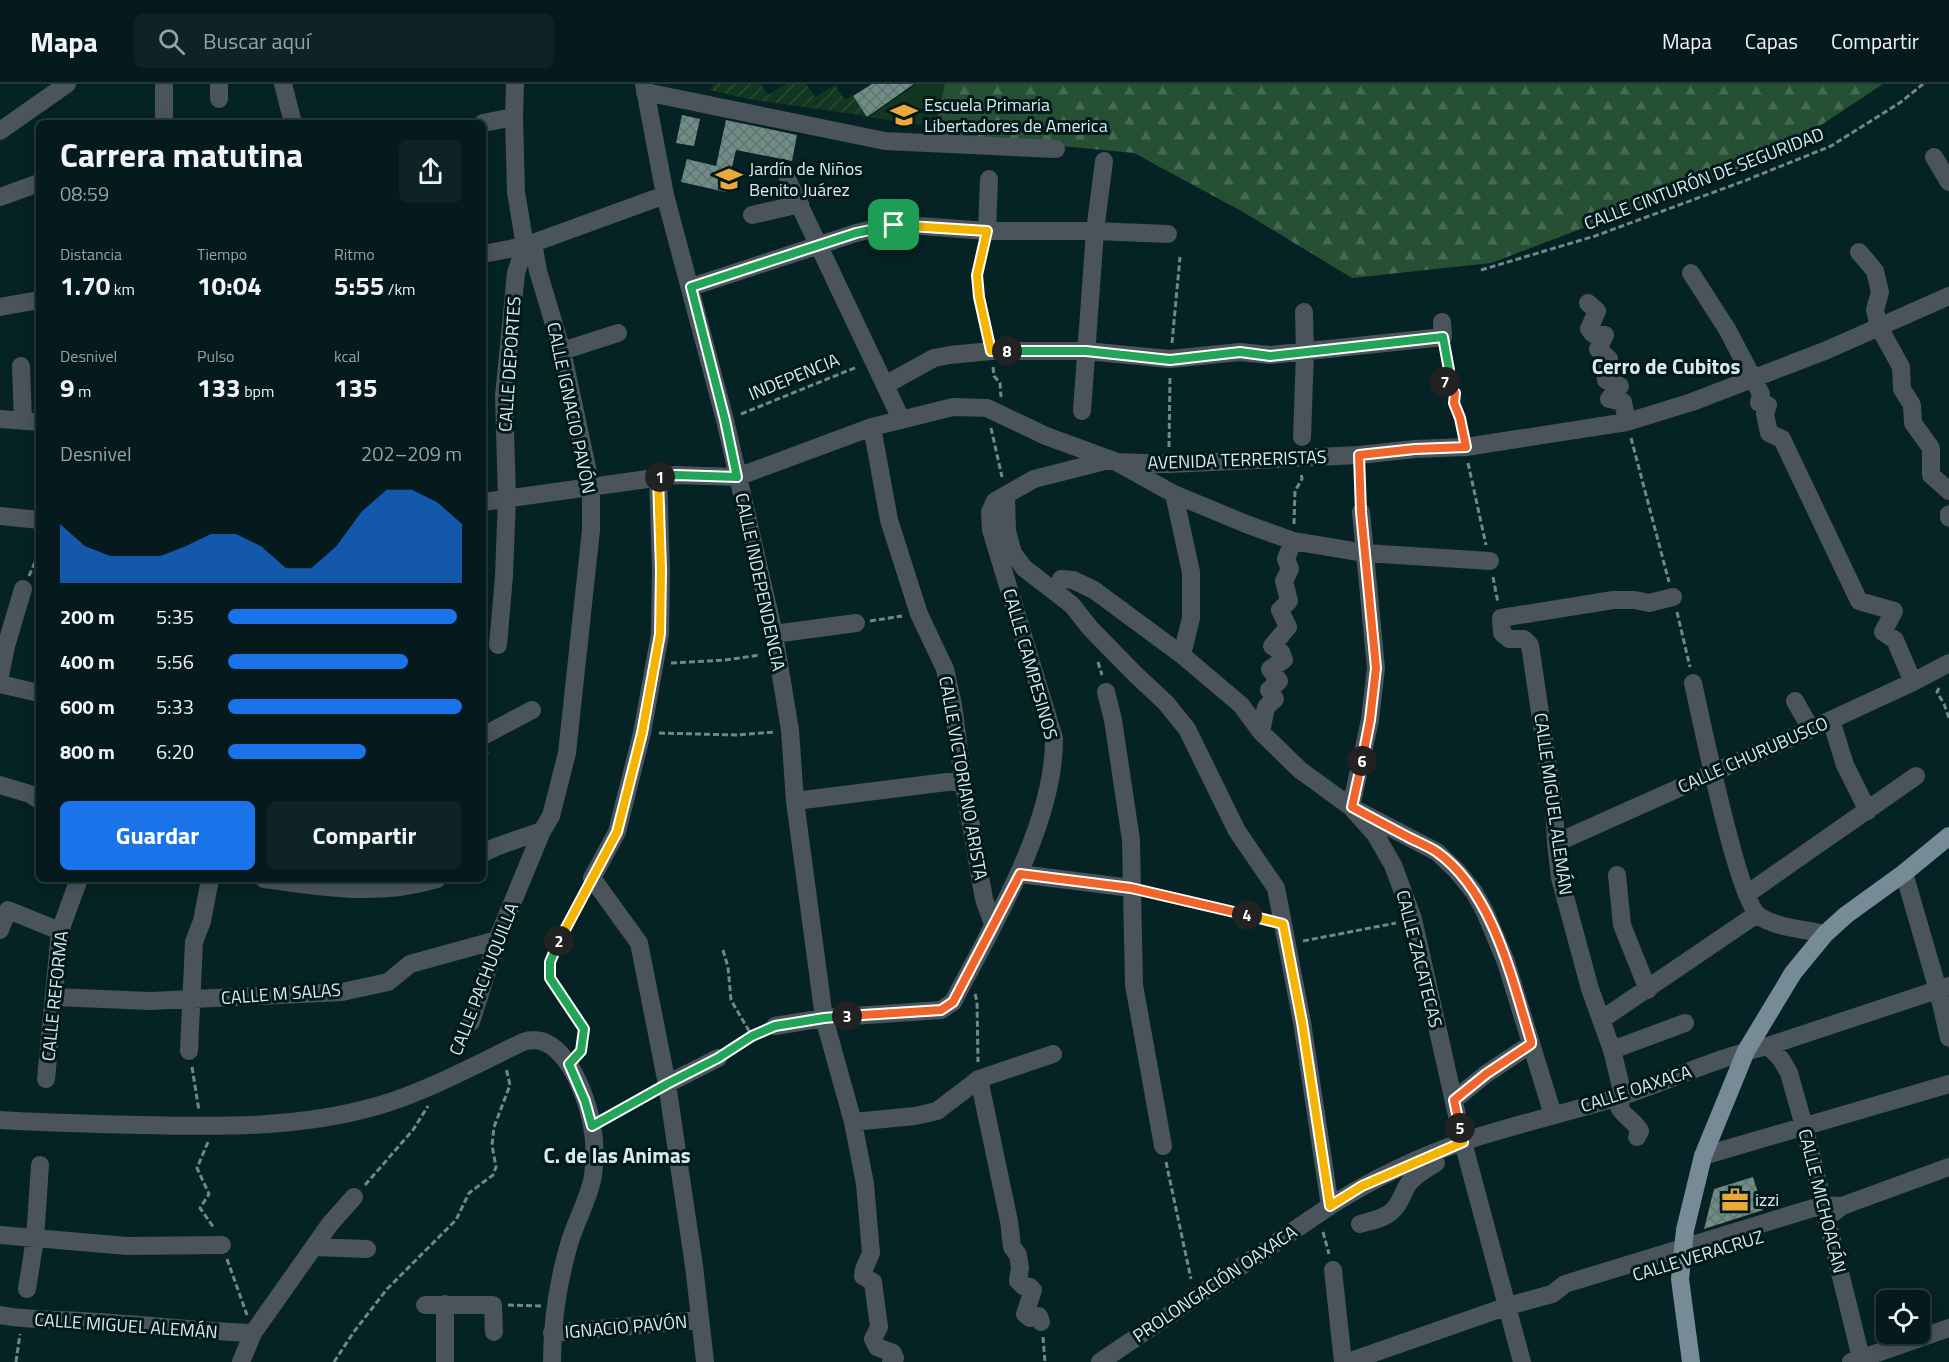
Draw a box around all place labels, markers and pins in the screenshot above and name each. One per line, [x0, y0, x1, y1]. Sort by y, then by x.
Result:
place label: Escuela Primaria Libertadores de America [924, 91, 1108, 139]
school or university icon: Escuela Primaria Libertadores de America [889, 100, 919, 130]
place label: Jardín de Niños Benito Juárez [749, 155, 863, 203]
school or university icon: Jardín de Niños Benito Juárez [714, 164, 744, 194]
pin [868, 199, 919, 250]
pin: 8 [992, 336, 1022, 366]
pin: 7 [1430, 367, 1460, 397]
pin: 1 [645, 462, 675, 492]
pin: 6 [1347, 746, 1377, 776]
pin: 4 [1232, 900, 1262, 930]
pin: 2 [544, 926, 574, 956]
pin: 3 [832, 1001, 862, 1031]
pin: 5 [1445, 1113, 1475, 1143]
office icon: izzi [1720, 1185, 1750, 1215]
place label: izzi [1755, 1186, 1779, 1213]

